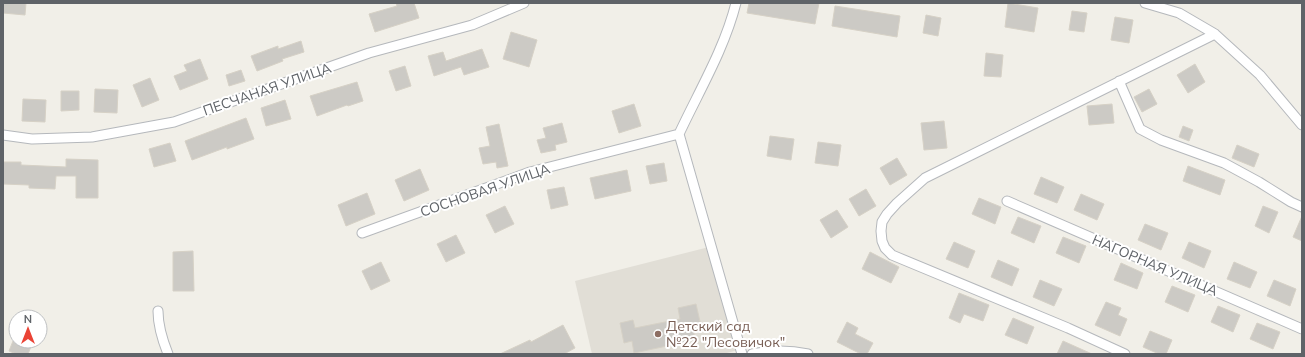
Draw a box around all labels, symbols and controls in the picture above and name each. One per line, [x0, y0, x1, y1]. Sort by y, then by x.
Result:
street label: ПЕСЧАНАЯ УЛИЦА [200, 58, 334, 119]
street label: СОСНОВАЯ УЛИЦА [418, 159, 553, 221]
street label: НАГОРНАЯ УЛИЦА [1089, 230, 1221, 300]
north arrow [8, 309, 48, 349]
text: N [24, 312, 32, 326]
place label: Детский сад №22 "Лесовичок" [666, 317, 785, 351]
marker: Детский сад №22 "Лесовичок" [653, 329, 663, 339]

